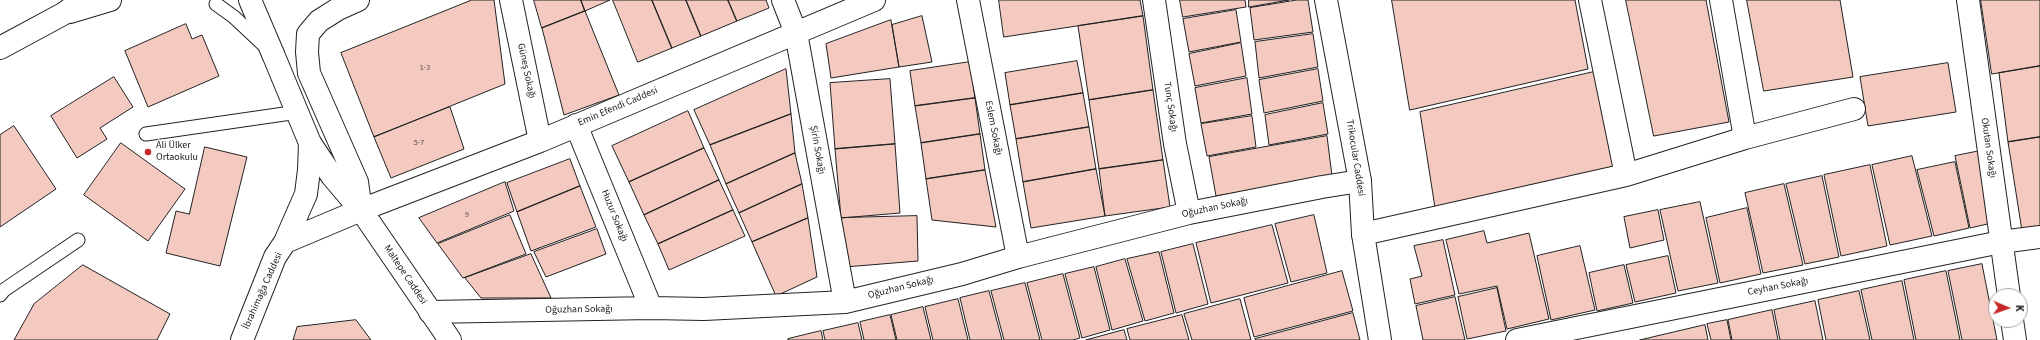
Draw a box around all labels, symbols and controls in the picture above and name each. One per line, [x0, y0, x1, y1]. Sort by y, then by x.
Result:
street label: Güneş Sokağı [514, 42, 538, 100]
house number: 1-3 [420, 63, 430, 73]
street label: Tunç Sokağı [1161, 81, 1179, 133]
street label: Emin Efendi Caddesi [576, 85, 660, 129]
street label: Eslem Sokağı [982, 100, 1004, 156]
street label: Okutan Sokağı [1978, 117, 1998, 179]
street label: Trikocular Caddesi [1343, 119, 1367, 197]
street label: Şirin Sokağı [807, 125, 827, 175]
house number: 5-7 [414, 138, 424, 148]
place label: Ali Ülker Ortaokulu [156, 140, 198, 164]
marker: Ali Ülker Ortaokulu [143, 147, 153, 157]
street label: Huzur Sokağı [598, 188, 630, 244]
street label: Oğuzhan Sokağı [1181, 195, 1249, 221]
house number: 9 [465, 210, 469, 220]
street label: Maltepe Caddesi [381, 243, 429, 307]
street label: İbrahimağa Caddesi [241, 251, 285, 331]
street label: Oğuzhan Sokağı [867, 274, 935, 302]
street label: Ceyhan Sokağı [1747, 275, 1809, 299]
north arrow [1988, 288, 2028, 328]
street label: Oğuzhan Sokağı [545, 303, 613, 317]
text: K [2012, 305, 2027, 312]

